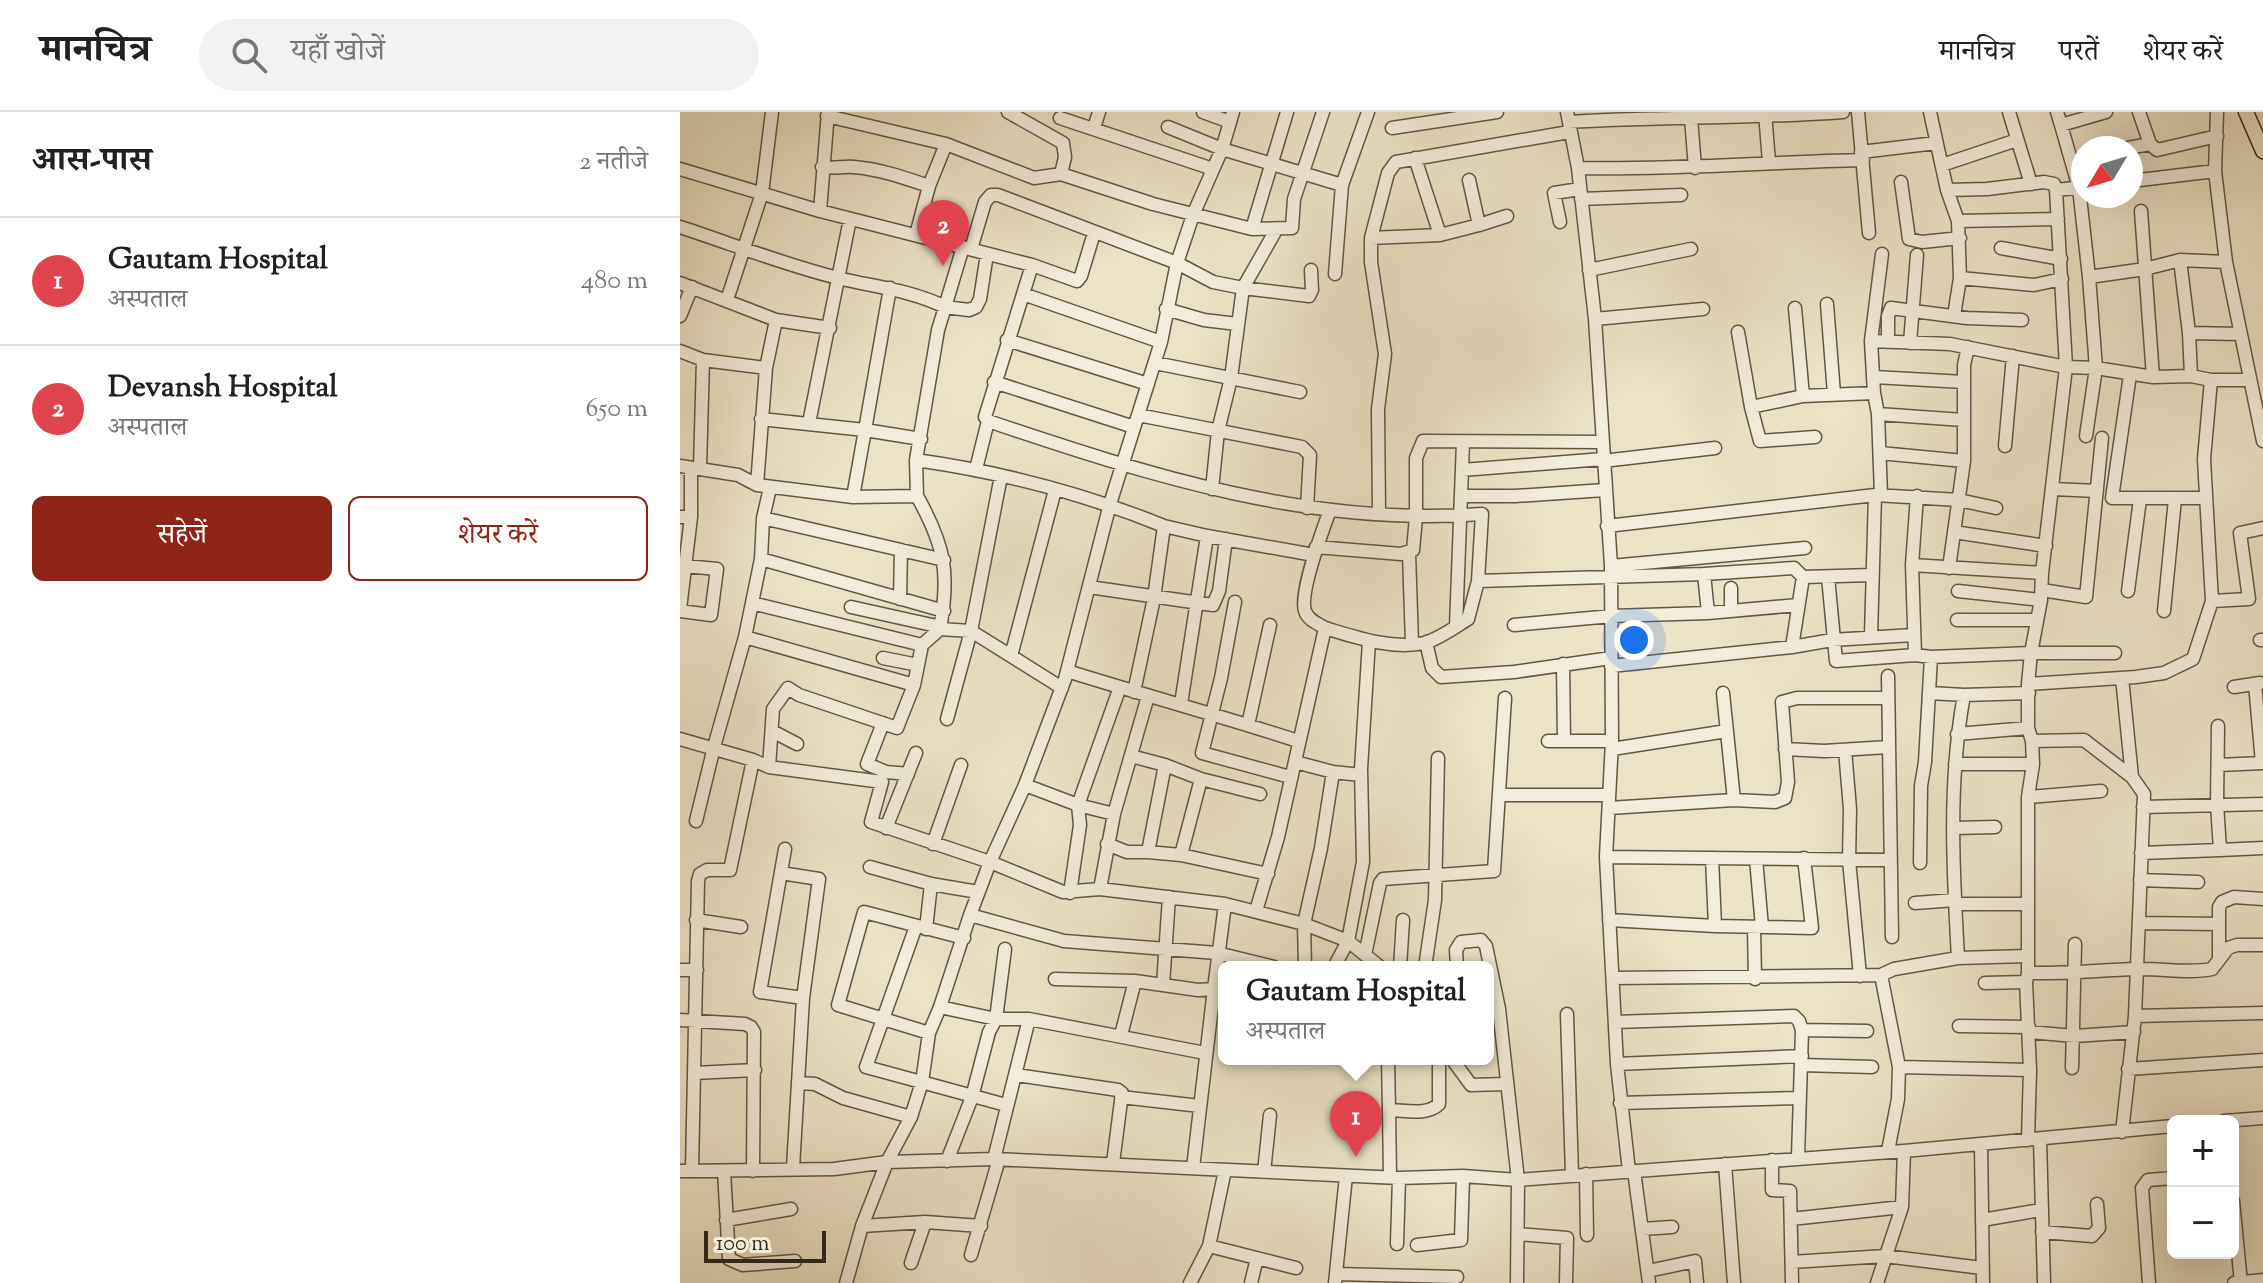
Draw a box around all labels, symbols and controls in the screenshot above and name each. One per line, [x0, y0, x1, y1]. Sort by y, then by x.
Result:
search box [199, 19, 759, 91]
text: मानचित्र [40, 25, 151, 79]
text: यहाँ खोजें [291, 31, 385, 74]
icon: search [227, 33, 271, 77]
text: मानचित्र [1939, 33, 2015, 73]
text: परतें [2059, 33, 2099, 73]
text: शेयर करें [2143, 33, 2223, 73]
north arrow [2071, 136, 2143, 208]
text: आस-पास [32, 137, 152, 186]
text: 2 नतीजे [579, 144, 648, 181]
pin: 2 [917, 200, 969, 266]
text: Gautam Hospital [108, 239, 328, 282]
text: 1 [54, 263, 62, 300]
text: 480 m [581, 263, 648, 300]
text: अस्पताल [108, 282, 187, 319]
text: Devansh Hospital [108, 367, 338, 410]
text: 2 [52, 391, 64, 428]
text: 650 m [585, 391, 648, 428]
text: अस्पताल [108, 410, 187, 447]
button: सहेजें [32, 496, 332, 581]
button: शेयर करें [348, 496, 648, 581]
your location [1614, 620, 1654, 660]
popup [1218, 961, 1494, 1065]
text: Gautam Hospital [1246, 971, 1466, 1014]
text: अस्पताल [1246, 1014, 1325, 1051]
pin: 1 [1330, 1091, 1382, 1157]
map controls [2167, 1115, 2239, 1259]
button: + [2167, 1115, 2239, 1187]
button: − [2167, 1187, 2239, 1259]
scale bar [704, 1227, 826, 1263]
text: 100 m [716, 1229, 769, 1261]

